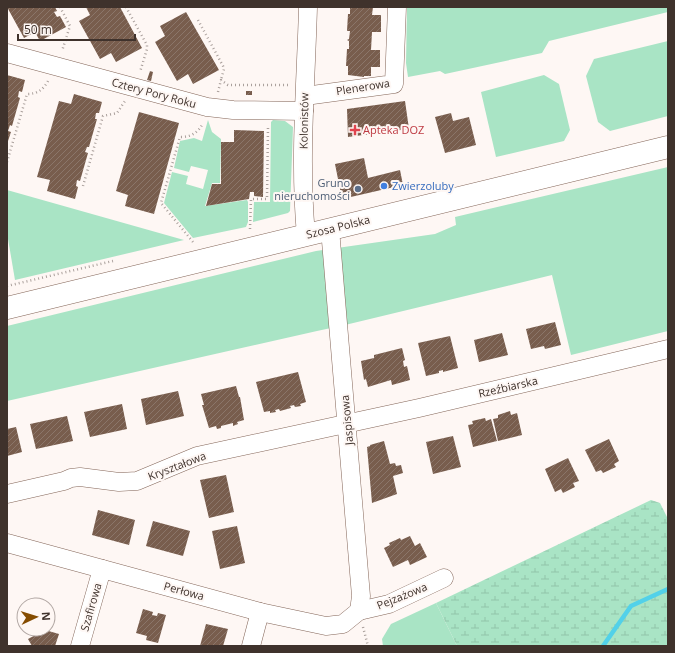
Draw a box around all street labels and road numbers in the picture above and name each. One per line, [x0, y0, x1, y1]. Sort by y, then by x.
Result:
street label: Cztery Pory Roku [110, 74, 198, 111]
street label: Plenerowa [335, 75, 391, 98]
street label: Kolonistów [296, 92, 312, 149]
street label: Szosa Polska [304, 211, 371, 242]
street label: Rzeźbiarska [477, 372, 539, 401]
street label: Jaspisowa [337, 394, 356, 447]
street label: Kryształowa [146, 448, 208, 484]
street label: Perłowa [162, 578, 206, 603]
street label: Pejzażowa [374, 579, 429, 612]
street label: Szafirowa [76, 581, 105, 633]

